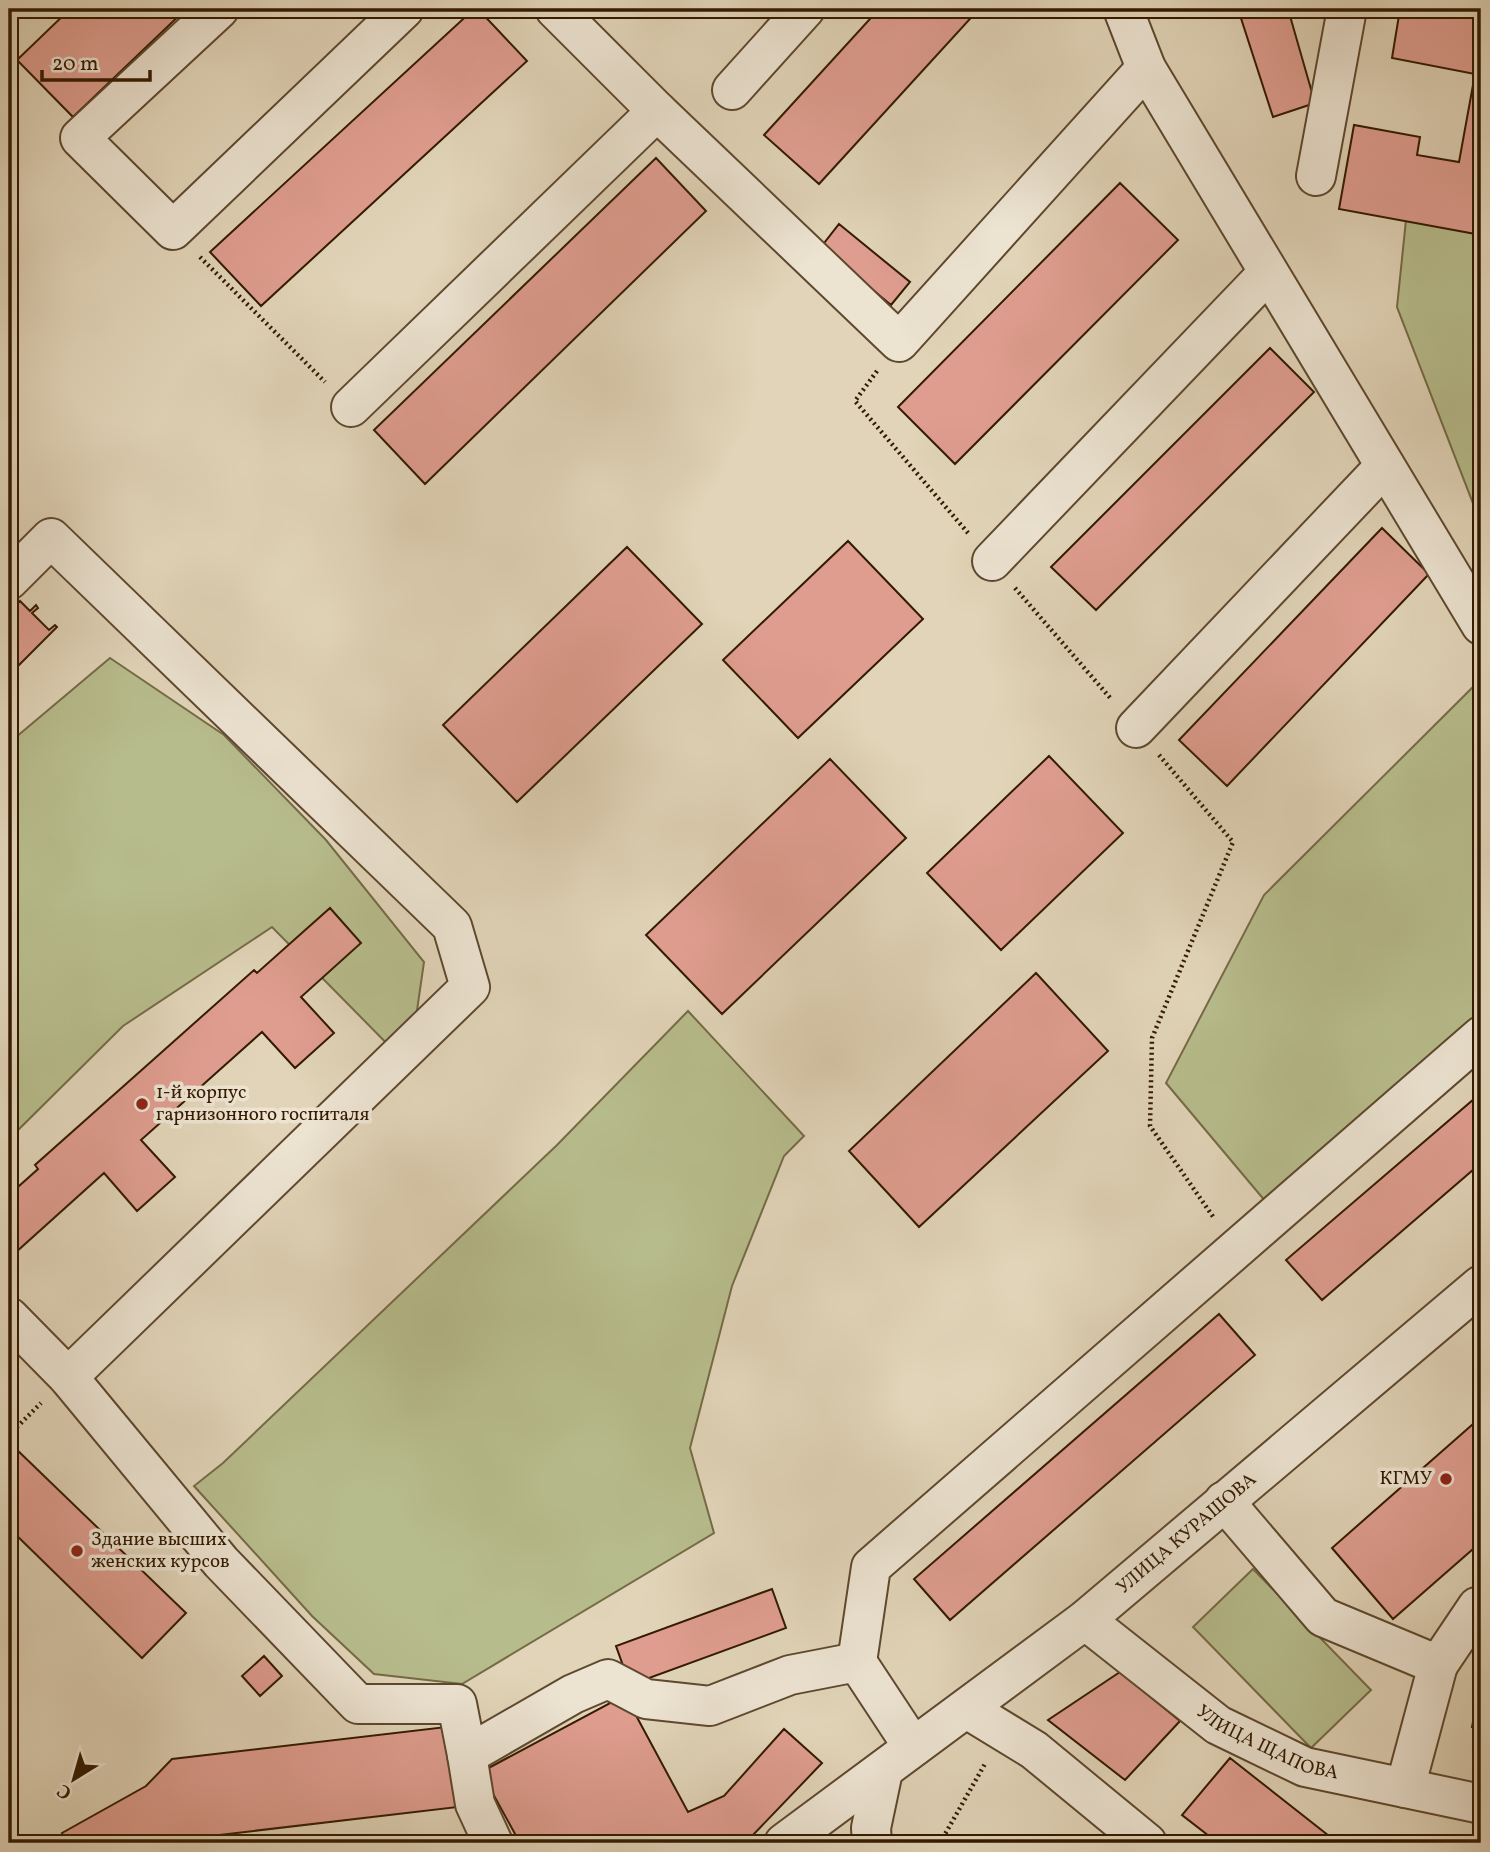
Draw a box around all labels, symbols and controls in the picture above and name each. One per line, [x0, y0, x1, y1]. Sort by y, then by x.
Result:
scale bar [42, 38, 150, 82]
text: 20 m [52, 50, 98, 79]
place label: 1-й корпус гарнизонного госпиталя [156, 1080, 369, 1128]
marker: 1-й корпус гарнизонного госпиталя [134, 1096, 150, 1112]
place label: КГМУ [1380, 1466, 1432, 1492]
street label: УЛИЦА КУРАШОВА [1111, 1467, 1262, 1601]
marker: КГМУ [1438, 1471, 1454, 1487]
place label: Здание высших женских курсов [91, 1527, 230, 1575]
marker: Здание высших женских курсов [69, 1543, 85, 1559]
street label: УЛИЦА ЩАПОВА [1190, 1699, 1341, 1787]
north arrow [38, 1744, 108, 1814]
text: С [52, 1777, 78, 1805]

